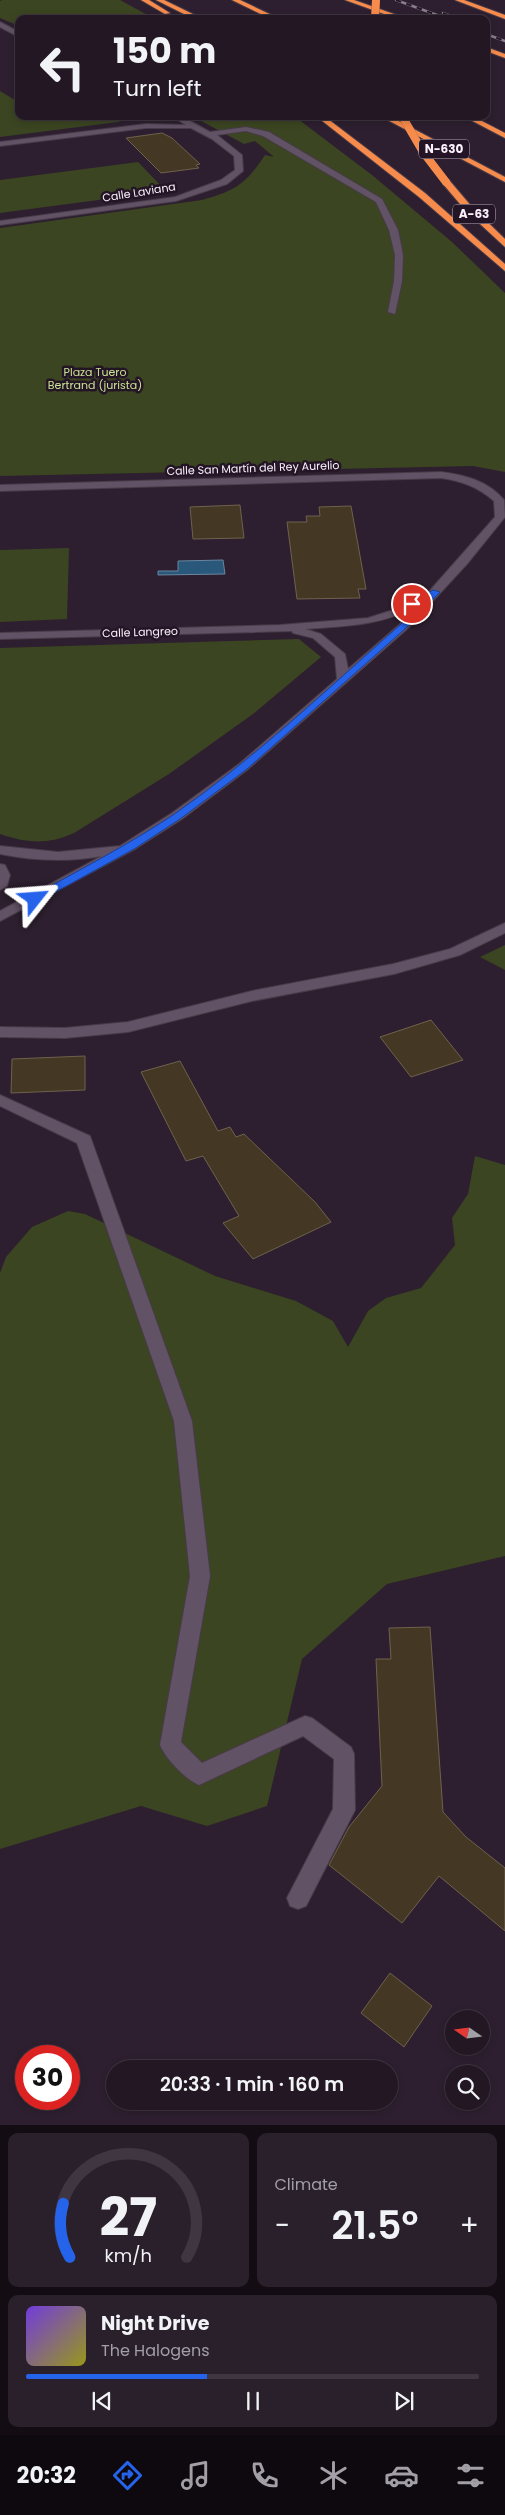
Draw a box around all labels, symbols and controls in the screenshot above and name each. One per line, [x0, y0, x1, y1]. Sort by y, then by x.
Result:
text: 150 m [113, 26, 216, 75]
icon: left [30, 35, 95, 100]
text: Turn left [113, 73, 201, 104]
road number: N-630 [419, 140, 469, 158]
street label: Calle Laviana [101, 178, 177, 206]
road number: A-63 [453, 204, 495, 223]
park label: Plaza Tuero Bertrand (jurista) [48, 364, 142, 393]
street label: Calle San Martín del Rey Aurelio [166, 457, 340, 479]
pin [391, 583, 433, 625]
icon: arrive [398, 590, 426, 618]
street label: Calle Langreo [102, 623, 178, 641]
position arrow [8, 872, 60, 924]
north arrow [445, 2010, 490, 2055]
map controls [445, 2010, 490, 2110]
speed limit sign: 30 [15, 2045, 80, 2110]
button: search [445, 2065, 490, 2110]
text: 20:33 · 1 min · 160 m [160, 2071, 344, 2098]
text: Climate [275, 2173, 338, 2196]
text: 27 [99, 2181, 157, 2254]
text: 21.5° [332, 2199, 418, 2252]
text: − [275, 2206, 290, 2245]
text: + [460, 2206, 479, 2245]
text: km/h [104, 2243, 152, 2268]
text: Night Drive [101, 2310, 210, 2337]
text: The Halogens [101, 2339, 209, 2362]
icon: previous [88, 2387, 116, 2415]
icon: pause [239, 2387, 267, 2415]
icon: next [390, 2387, 418, 2415]
icon: directions [110, 2458, 145, 2493]
icon: music [178, 2458, 213, 2493]
icon: phone [247, 2458, 282, 2493]
icon: climate [316, 2458, 351, 2493]
icon: car [384, 2458, 419, 2493]
icon: filters [453, 2458, 488, 2493]
text: 20:32 [17, 2460, 76, 2491]

